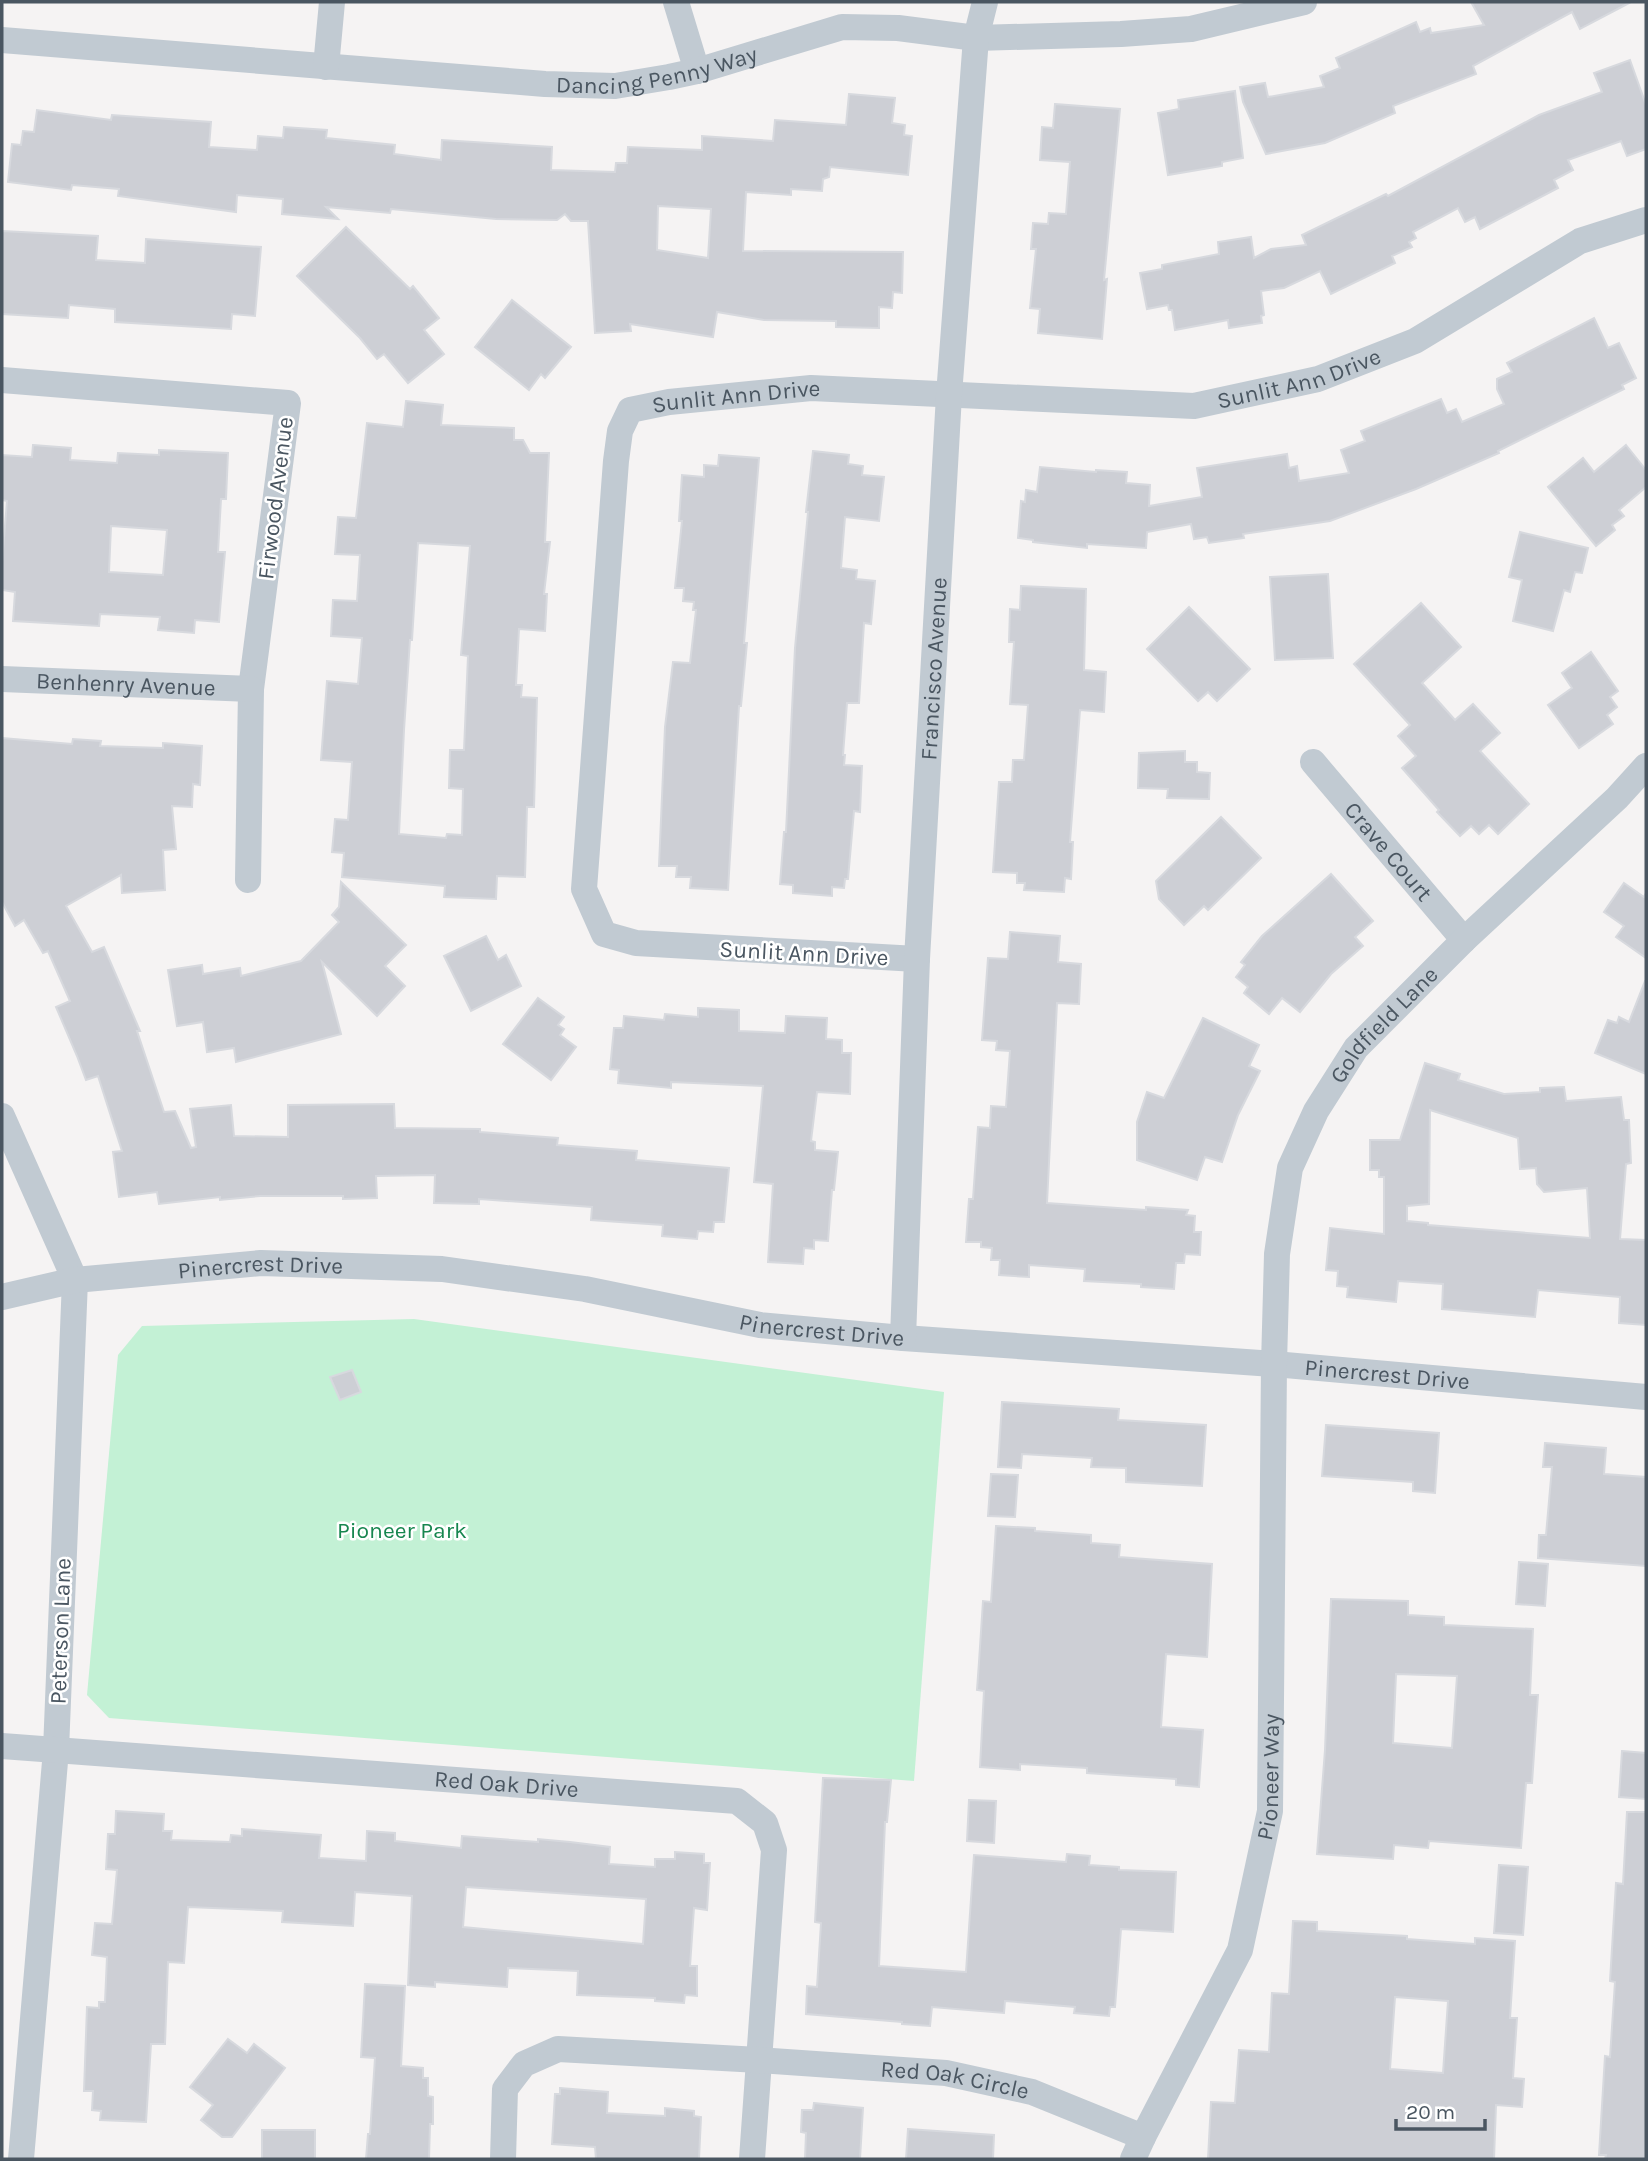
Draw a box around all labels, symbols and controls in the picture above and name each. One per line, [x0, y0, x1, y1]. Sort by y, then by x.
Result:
street label: Dancing Penny Way [556, 40, 761, 100]
street label: Sunlit Ann Drive [1214, 343, 1385, 415]
street label: Sunlit Ann Drive [650, 375, 821, 419]
street label: Firwood Avenue [252, 415, 299, 581]
street label: Francisco Avenue [915, 576, 953, 761]
street label: Benhenry Avenue [35, 667, 216, 702]
street label: Crave Court [1339, 796, 1438, 907]
street label: Sunlit Ann Drive [719, 936, 889, 971]
street label: Goldfield Lane [1324, 961, 1444, 1088]
street label: Pinercrest Drive [177, 1250, 343, 1285]
street label: Pinercrest Drive [737, 1308, 906, 1352]
street label: Pinercrest Drive [1303, 1354, 1471, 1395]
park label: Pioneer Park [337, 1517, 467, 1544]
street label: Peterson Lane [44, 1557, 77, 1705]
street label: Pioneer Way [1251, 1713, 1285, 1843]
street label: Red Oak Drive [433, 1765, 580, 1803]
street label: Red Oak Circle [880, 2055, 1032, 2105]
scale bar [1396, 2088, 1485, 2132]
text: 20 m [1406, 2100, 1455, 2124]

